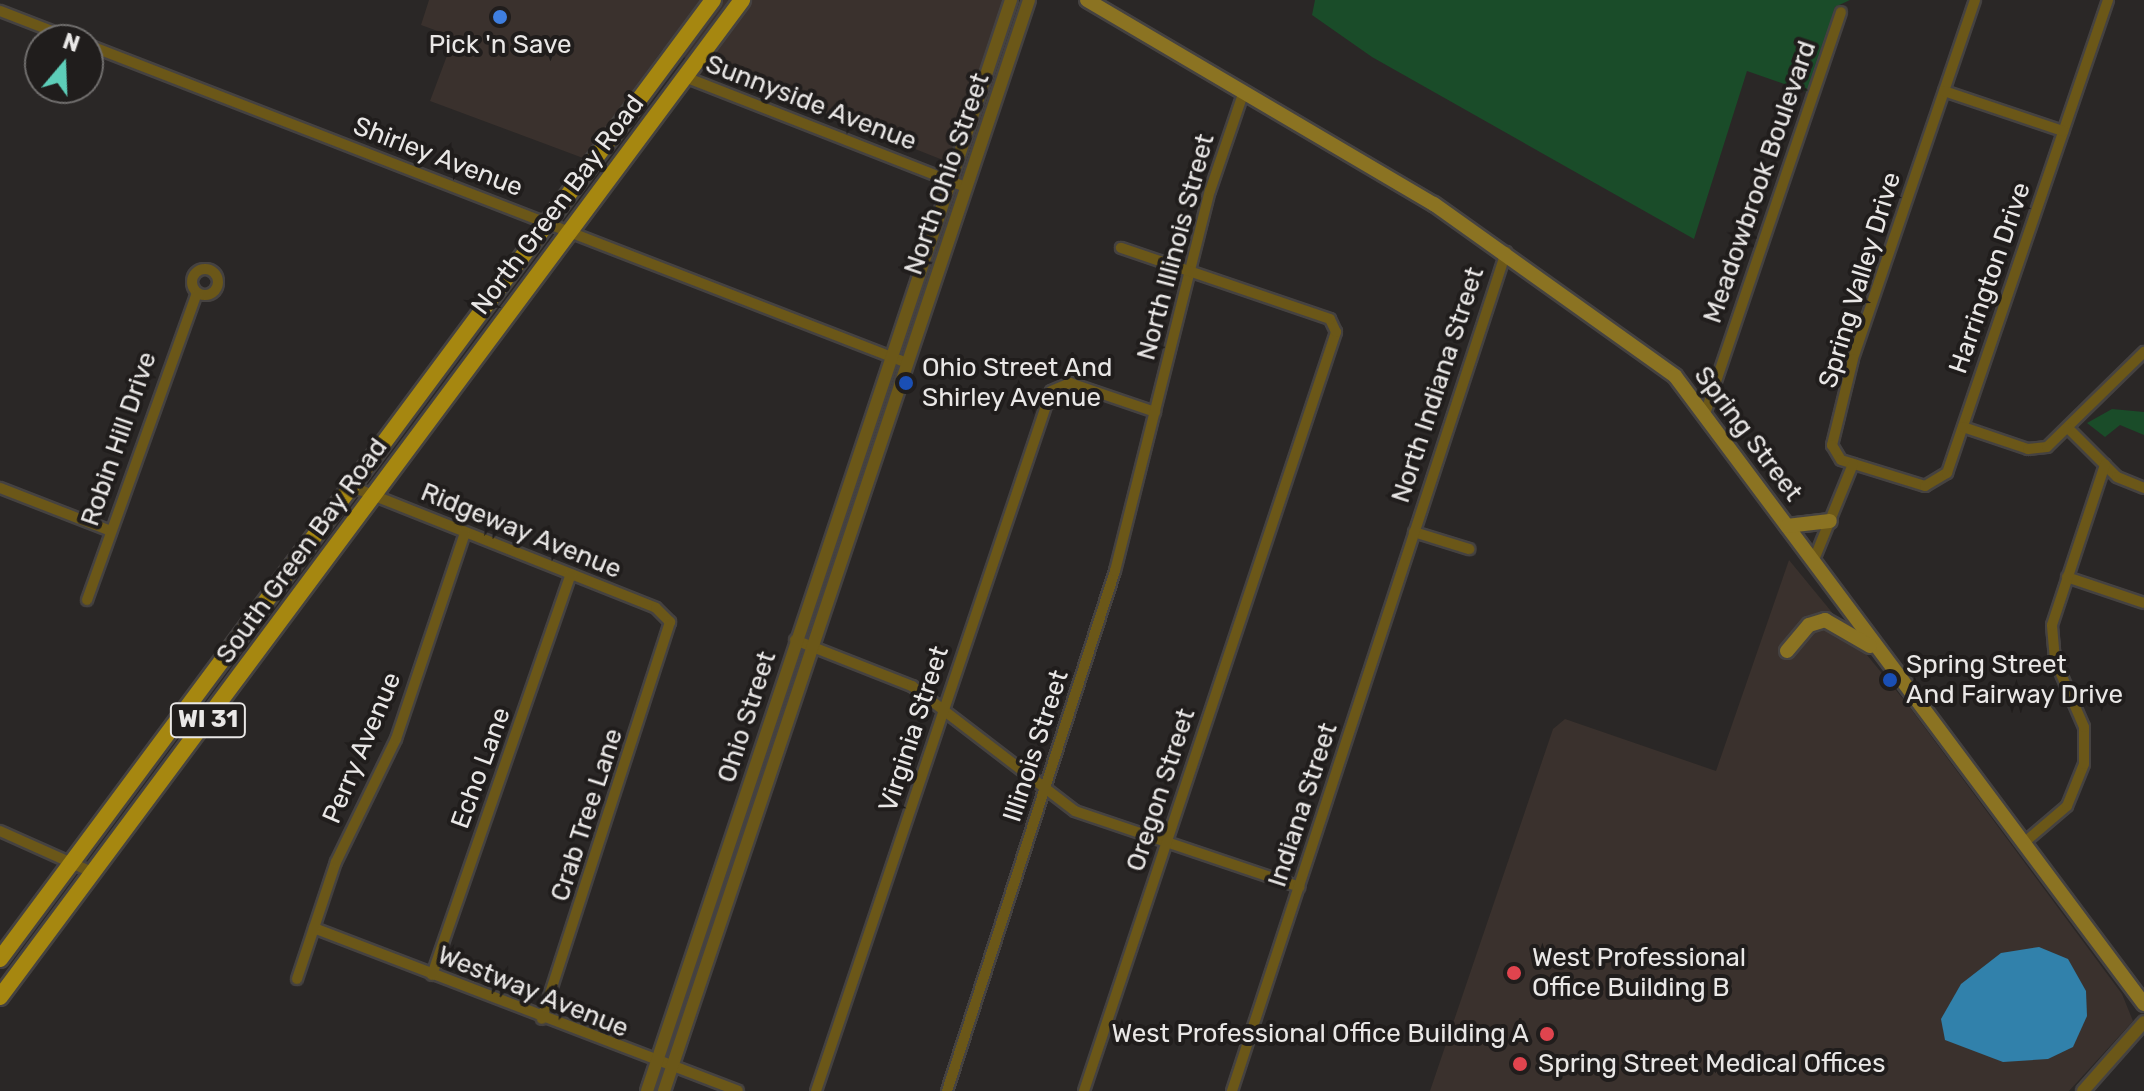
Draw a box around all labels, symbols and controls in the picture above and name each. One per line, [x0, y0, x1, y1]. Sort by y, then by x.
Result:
marker: Pick 'n Save [491, 8, 509, 26]
north arrow [24, 24, 104, 104]
text: N [59, 27, 83, 58]
place label: Pick 'n Save [428, 29, 572, 61]
street label: Meadowbrook Boulevard [1697, 37, 1823, 327]
street label: Sunnyside Avenue [701, 48, 921, 158]
street label: North Ohio Street [898, 69, 996, 279]
street label: North Green Bay Road [465, 89, 651, 321]
street label: Shirley Avenue [348, 110, 528, 204]
street label: North Illinois Street [1131, 130, 1221, 364]
street label: Spring Valley Drive [1812, 168, 1908, 392]
street label: Harrington Drive [1943, 178, 2037, 378]
street label: North Indiana Street [1385, 263, 1491, 507]
street label: Robin Hill Drive [75, 348, 163, 530]
place label: Ohio Street And Shirley Avenue [922, 352, 1113, 414]
street label: Spring Street [1687, 360, 1809, 508]
marker: Ohio Street And Shirley Avenue [897, 374, 915, 392]
street label: South Green Bay Road [210, 432, 394, 670]
street label: Ridgeway Avenue [416, 476, 626, 586]
street label: Virginia Street [872, 642, 956, 816]
street label: Ohio Street [711, 647, 783, 787]
place label: Spring Street And Fairway Drive [1906, 649, 2124, 710]
street label: Illinois Street [997, 666, 1075, 826]
street label: Perry Avenue [316, 667, 408, 829]
marker: Spring Street And Fairway Drive [1881, 671, 1899, 689]
road number: WI 31 [168, 700, 248, 740]
street label: Echo Lane [445, 703, 517, 833]
street label: Oregon Street [1120, 705, 1202, 875]
street label: Indiana Street [1262, 719, 1344, 891]
street label: Crab Tree Lane [544, 724, 630, 906]
street label: Westway Avenue [432, 939, 634, 1045]
place label: West Professional Office Building B [1532, 942, 1746, 1004]
marker: West Professional Office Building B [1503, 962, 1525, 984]
place label: West Professional Office Building A [1111, 1018, 1529, 1050]
marker: West Professional Office Building A [1536, 1023, 1558, 1045]
place label: Spring Street Medical Offices [1538, 1048, 1885, 1080]
marker: Spring Street Medical Offices [1509, 1053, 1531, 1075]

